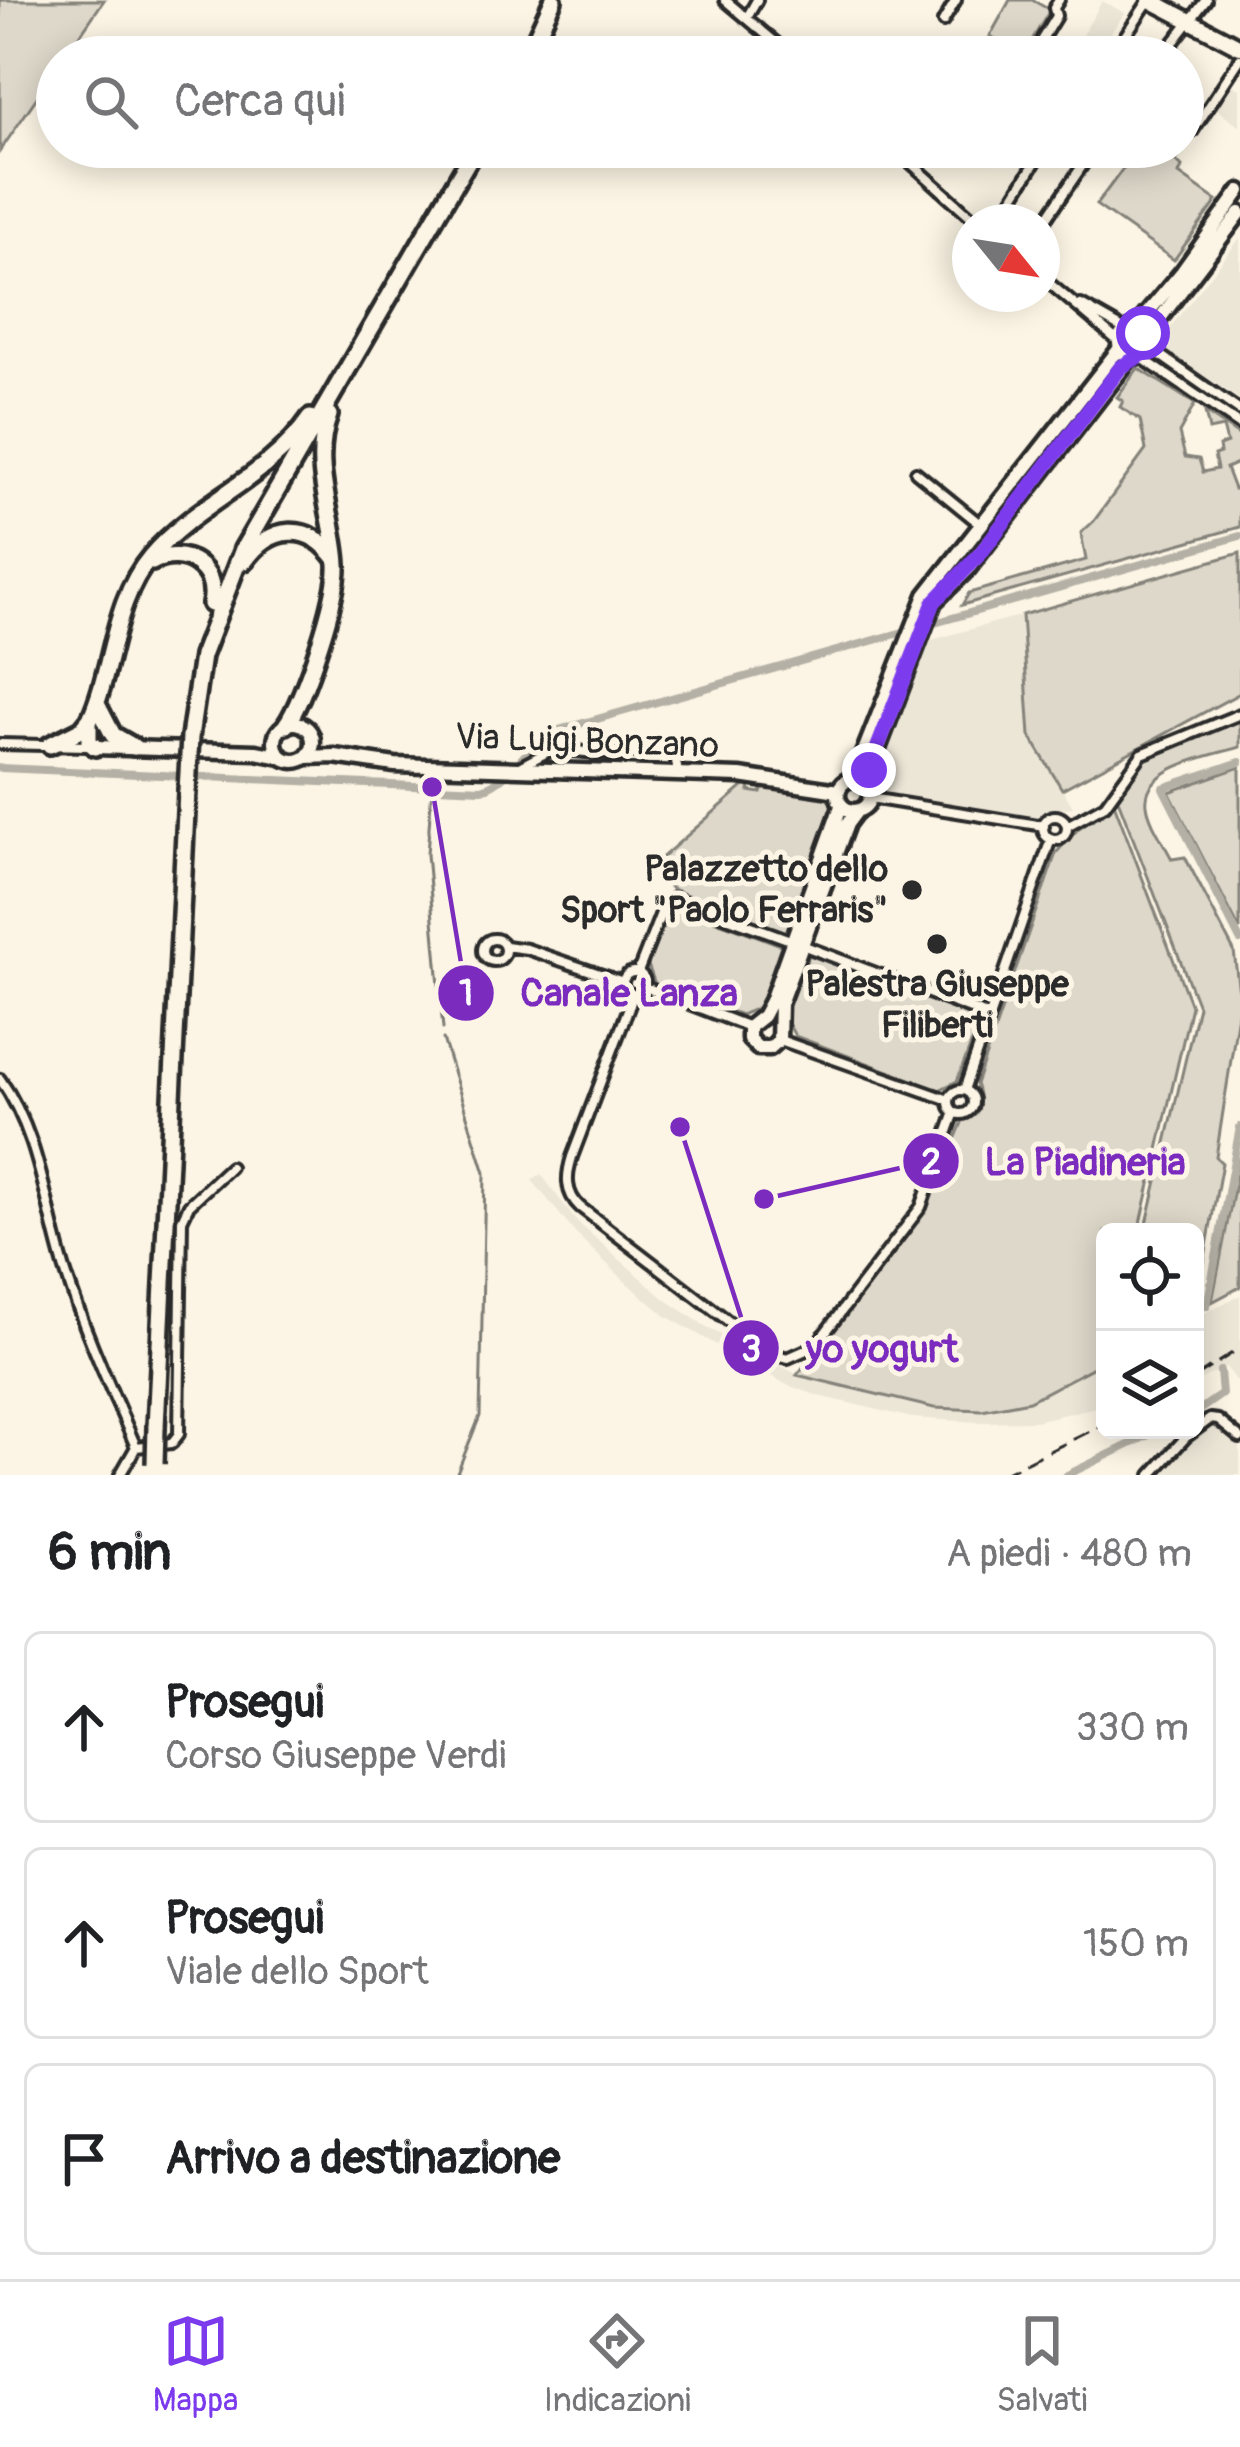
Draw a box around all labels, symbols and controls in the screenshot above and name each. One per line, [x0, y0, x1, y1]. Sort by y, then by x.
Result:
search box [36, 36, 1204, 168]
icon: search [78, 69, 144, 135]
text: Cerca qui [174, 74, 345, 130]
north arrow [952, 204, 1060, 312]
route start [1116, 306, 1170, 360]
street label: Via Luigi Bonzano [454, 714, 720, 768]
route end [842, 743, 896, 797]
place label: Palazzetto dello Sport "Paolo Ferraris" [560, 847, 888, 933]
marker: Palazzetto dello Sport "Paolo Ferraris" [899, 877, 925, 903]
marker: Palestra Giuseppe Filiberti [924, 931, 950, 957]
callout: Canale Lanza [436, 955, 762, 1030]
place label: Palestra Giuseppe Filiberti [805, 962, 1070, 1048]
text: Canale Lanza [520, 969, 738, 1018]
text: 1 [459, 971, 473, 1016]
callout: La Piadineria [901, 1124, 1210, 1199]
text: La Piadineria [984, 1138, 1186, 1187]
text: 2 [921, 1140, 941, 1185]
map controls [1096, 1223, 1204, 1439]
button: locate [1096, 1223, 1204, 1331]
callout: yo yogurt [721, 1310, 982, 1385]
text: yo yogurt [805, 1325, 960, 1374]
text: 3 [741, 1327, 761, 1372]
button: layers [1096, 1331, 1204, 1439]
text: 6 min [48, 1521, 171, 1585]
text: A piedi · 480 m [946, 1529, 1192, 1578]
text: Prosegui [165, 1675, 324, 1731]
icon: ahead [51, 1694, 117, 1760]
text: 330 m [1076, 1703, 1189, 1752]
text: Corso Giuseppe Verdi [165, 1731, 506, 1780]
text: Prosegui [165, 1891, 324, 1947]
icon: ahead [51, 1910, 117, 1976]
text: 150 m [1083, 1919, 1189, 1968]
text: Viale dello Sport [165, 1947, 429, 1996]
icon: arrive [51, 2126, 117, 2192]
text: Arrivo a destinazione [165, 2131, 560, 2187]
tab: Mappa [153, 2308, 238, 2421]
tab: Indicazioni [544, 2308, 691, 2421]
tab: Salvati [996, 2308, 1087, 2421]

